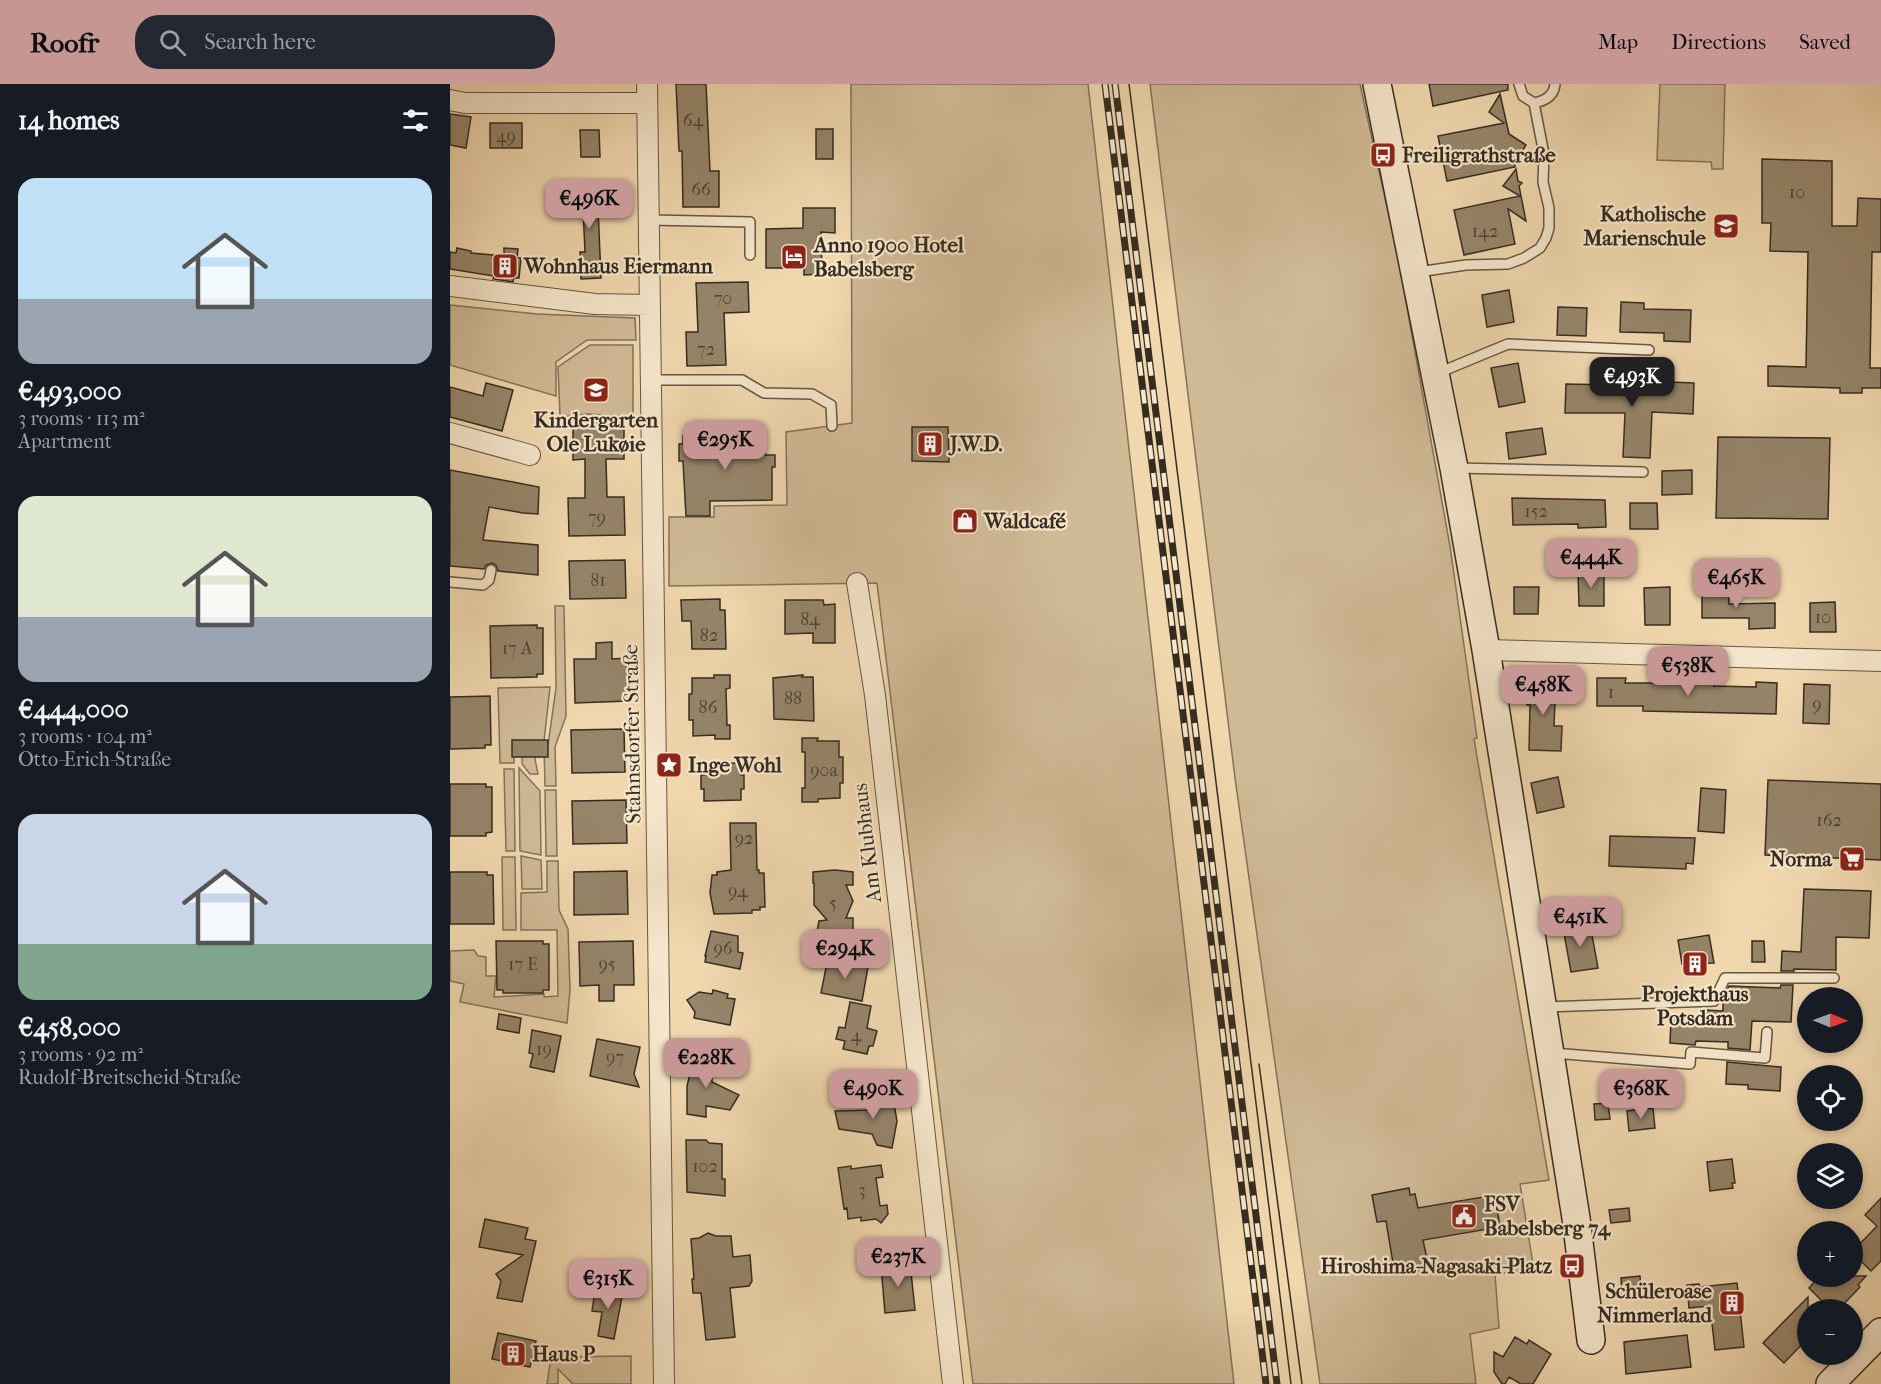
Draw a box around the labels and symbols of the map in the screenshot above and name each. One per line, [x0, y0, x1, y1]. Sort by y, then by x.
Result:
house number: 64 [683, 110, 704, 131]
house number: 49 [496, 126, 516, 147]
bus stop icon: Freiligrathstraße [1368, 140, 1398, 170]
place label: Freiligrathstraße [1401, 143, 1556, 167]
pin: €496K [547, 179, 631, 230]
house number: 66 [691, 179, 711, 200]
house number: 10 [1789, 182, 1805, 203]
place label: Katholische Marienschule [1582, 202, 1707, 250]
school or university icon: Katholische Marienschule [1711, 211, 1741, 241]
house number: 142 [1472, 221, 1498, 242]
place label: Anno 1900 Hotel Babelsberg [812, 233, 964, 281]
hotel icon: Anno 1900 Hotel Babelsberg [779, 242, 809, 272]
building icon: Wohnhaus Eiermann [490, 251, 520, 281]
place label: Wohnhaus Eiermann [523, 254, 714, 278]
house number: 70 [714, 288, 732, 309]
house number: 72 [697, 339, 715, 360]
pin: €493K [1590, 357, 1674, 408]
school or university icon: Kindergarten Ole Lukøie [581, 375, 611, 405]
place label: Kindergarten Ole Lukøie [534, 408, 659, 456]
pin: €295K [683, 420, 767, 471]
building icon: J.W.D. [915, 429, 945, 459]
place label: J.W.D. [948, 432, 1003, 456]
house number: 152 [1524, 501, 1548, 522]
shop icon: Waldcafé [950, 506, 980, 536]
house number: 79 [588, 507, 606, 528]
place label: Waldcafé [983, 509, 1067, 533]
pin: €444K [1549, 538, 1633, 589]
pin: €465K [1694, 558, 1778, 609]
house number: 81 [590, 570, 606, 591]
house number: 10 [1815, 607, 1831, 628]
house number: 84 [800, 609, 820, 630]
house number: 82 [700, 625, 718, 646]
house number: 17 A [502, 638, 533, 659]
street label: Stahnsdorfer Straße [618, 644, 646, 824]
pin: €538K [1646, 646, 1730, 697]
pin: €458K [1501, 665, 1585, 716]
house number: 1 [1608, 682, 1614, 703]
house number: 88 [784, 688, 802, 709]
house number: 9 [1812, 694, 1822, 715]
house number: 86 [699, 697, 718, 718]
place icon: Inge Wohl [654, 750, 684, 780]
place label: Inge Wohl [688, 753, 782, 777]
house number: 90a [810, 760, 839, 781]
street label: Am Klubhaus [848, 782, 886, 905]
house number: 162 [1816, 810, 1842, 831]
house number: 92 [735, 828, 753, 849]
supermarket icon: Norma [1837, 844, 1867, 874]
place label: Norma [1770, 847, 1833, 871]
house number: 94 [728, 881, 748, 902]
house number: 5 [829, 893, 837, 914]
pin: €451K [1538, 897, 1622, 948]
pin: €294K [803, 929, 887, 980]
house number: 96 [713, 938, 733, 959]
building icon: Projekthaus Potsdam [1680, 949, 1710, 979]
house number: 17 E [508, 954, 538, 975]
house number: 95 [598, 954, 616, 975]
place label: Projekthaus Potsdam [1641, 982, 1749, 1030]
north arrow [1797, 987, 1863, 1053]
house number: 4 [851, 1025, 862, 1046]
pin: €228K [664, 1038, 748, 1089]
house number: 19 [536, 1039, 552, 1060]
house number: 97 [606, 1047, 624, 1068]
pin: €490K [831, 1069, 915, 1120]
pin: €368K [1599, 1069, 1683, 1120]
house number: 102 [692, 1156, 718, 1177]
house number: 3 [858, 1180, 866, 1201]
place label: FSV Babelsberg 74 [1483, 1192, 1612, 1241]
public building icon: FSV Babelsberg 74 [1449, 1201, 1479, 1231]
pin: €237K [856, 1237, 940, 1288]
bus stop icon: Hiroshima-Nagasaki-Platz [1557, 1251, 1587, 1281]
place label: Hiroshima-Nagasaki-Platz [1320, 1254, 1553, 1278]
pin: €315K [566, 1259, 650, 1310]
place label: Schüleroase Nimmerland [1597, 1279, 1713, 1327]
building icon: Schüleroase Nimmerland [1717, 1288, 1747, 1318]
building icon: Haus P [498, 1339, 528, 1369]
place label: Haus P [532, 1342, 595, 1366]

